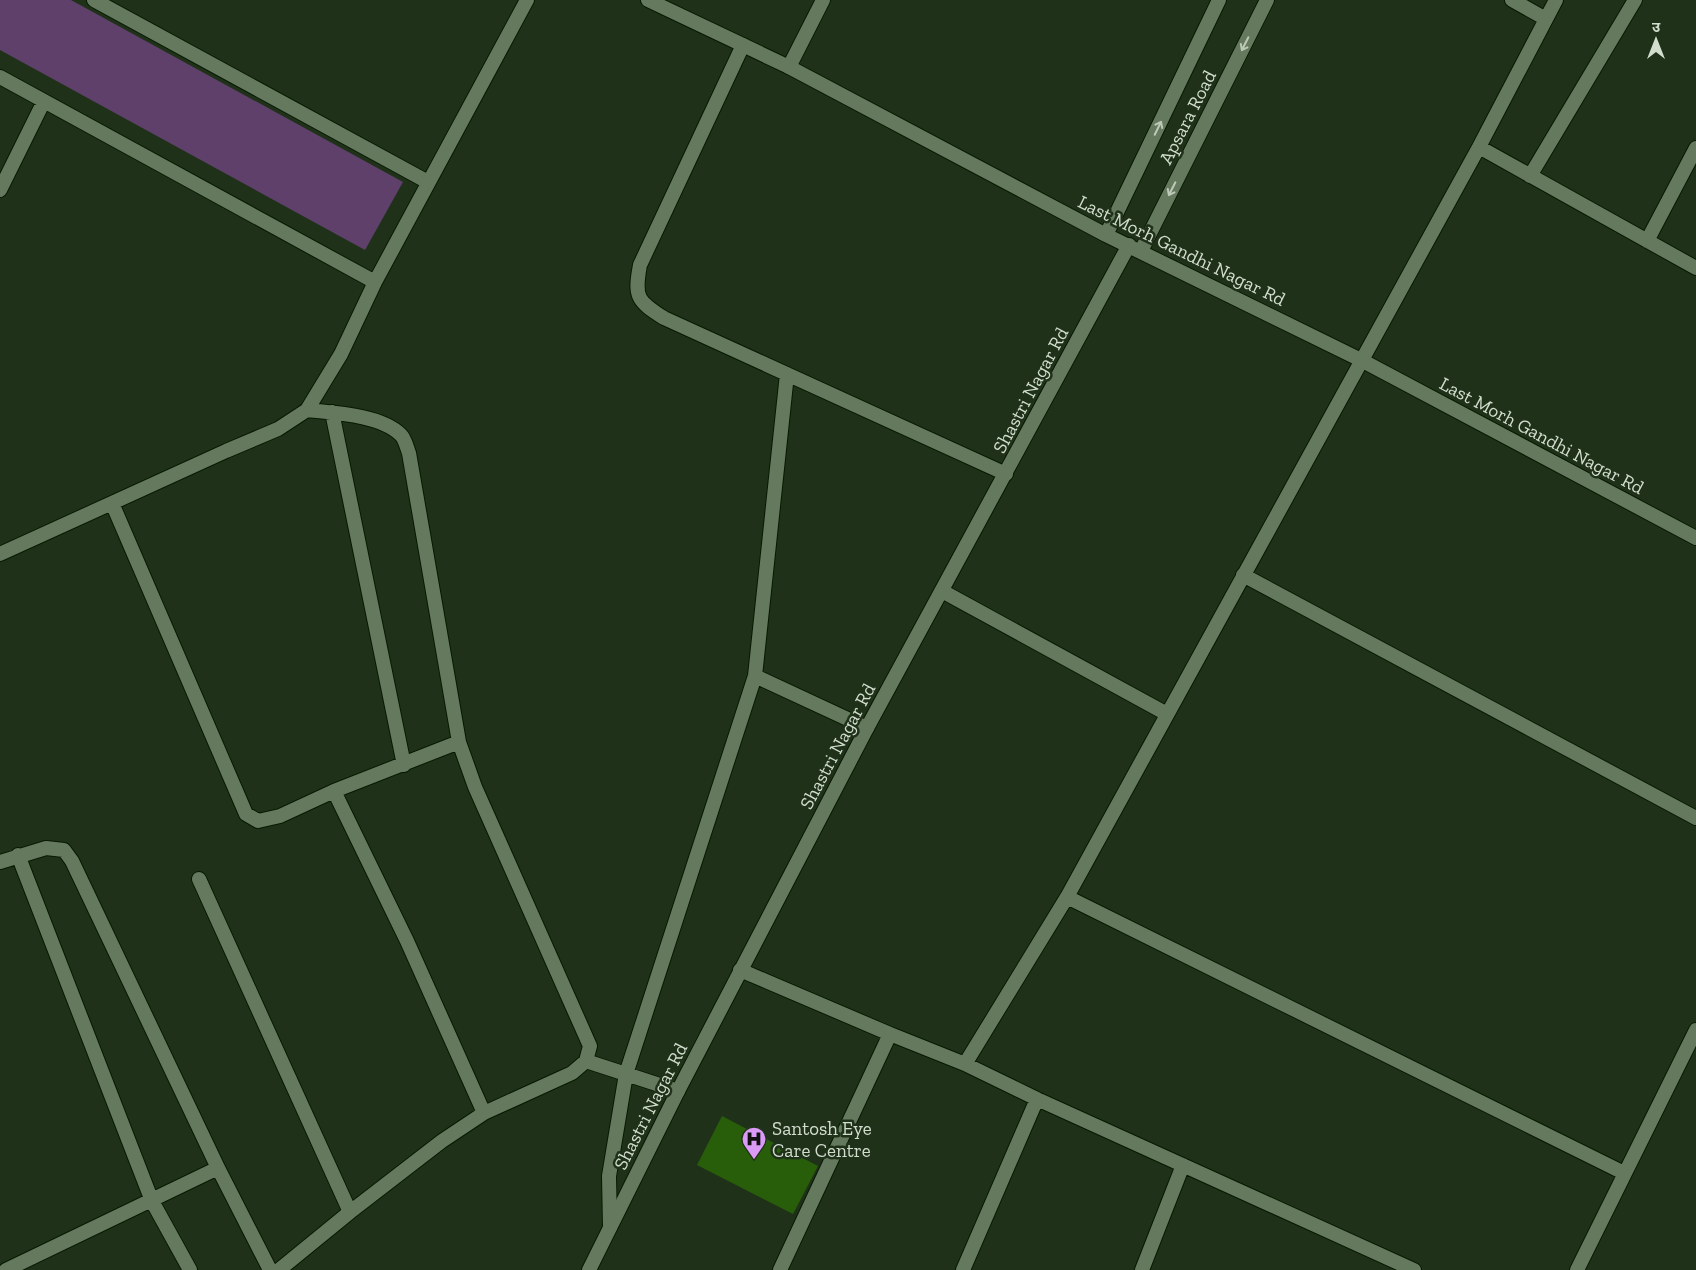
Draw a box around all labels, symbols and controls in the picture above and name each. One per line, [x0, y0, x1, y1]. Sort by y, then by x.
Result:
north arrow [1631, 15, 1681, 65]
text: उ [1652, 19, 1661, 36]
one-way arrow [1240, 36, 1250, 51]
street label: Apsara Road [1154, 66, 1221, 168]
one-way arrow [1154, 121, 1163, 136]
one-way arrow [1167, 181, 1177, 196]
street label: Last Morh Gandhi Nagar Rd [1074, 190, 1290, 311]
street label: Shastri Nagar Rd [988, 323, 1074, 457]
street label: Last Morh Gandhi Nagar Rd [1436, 372, 1648, 499]
street label: Shastri Nagar Rd [795, 679, 881, 813]
street label: Shastri Nagar Rd [609, 1038, 693, 1173]
place label: Santosh Eye Care Centre [772, 1117, 872, 1162]
hospital icon: Santosh Eye Care Centre [741, 1126, 767, 1160]

